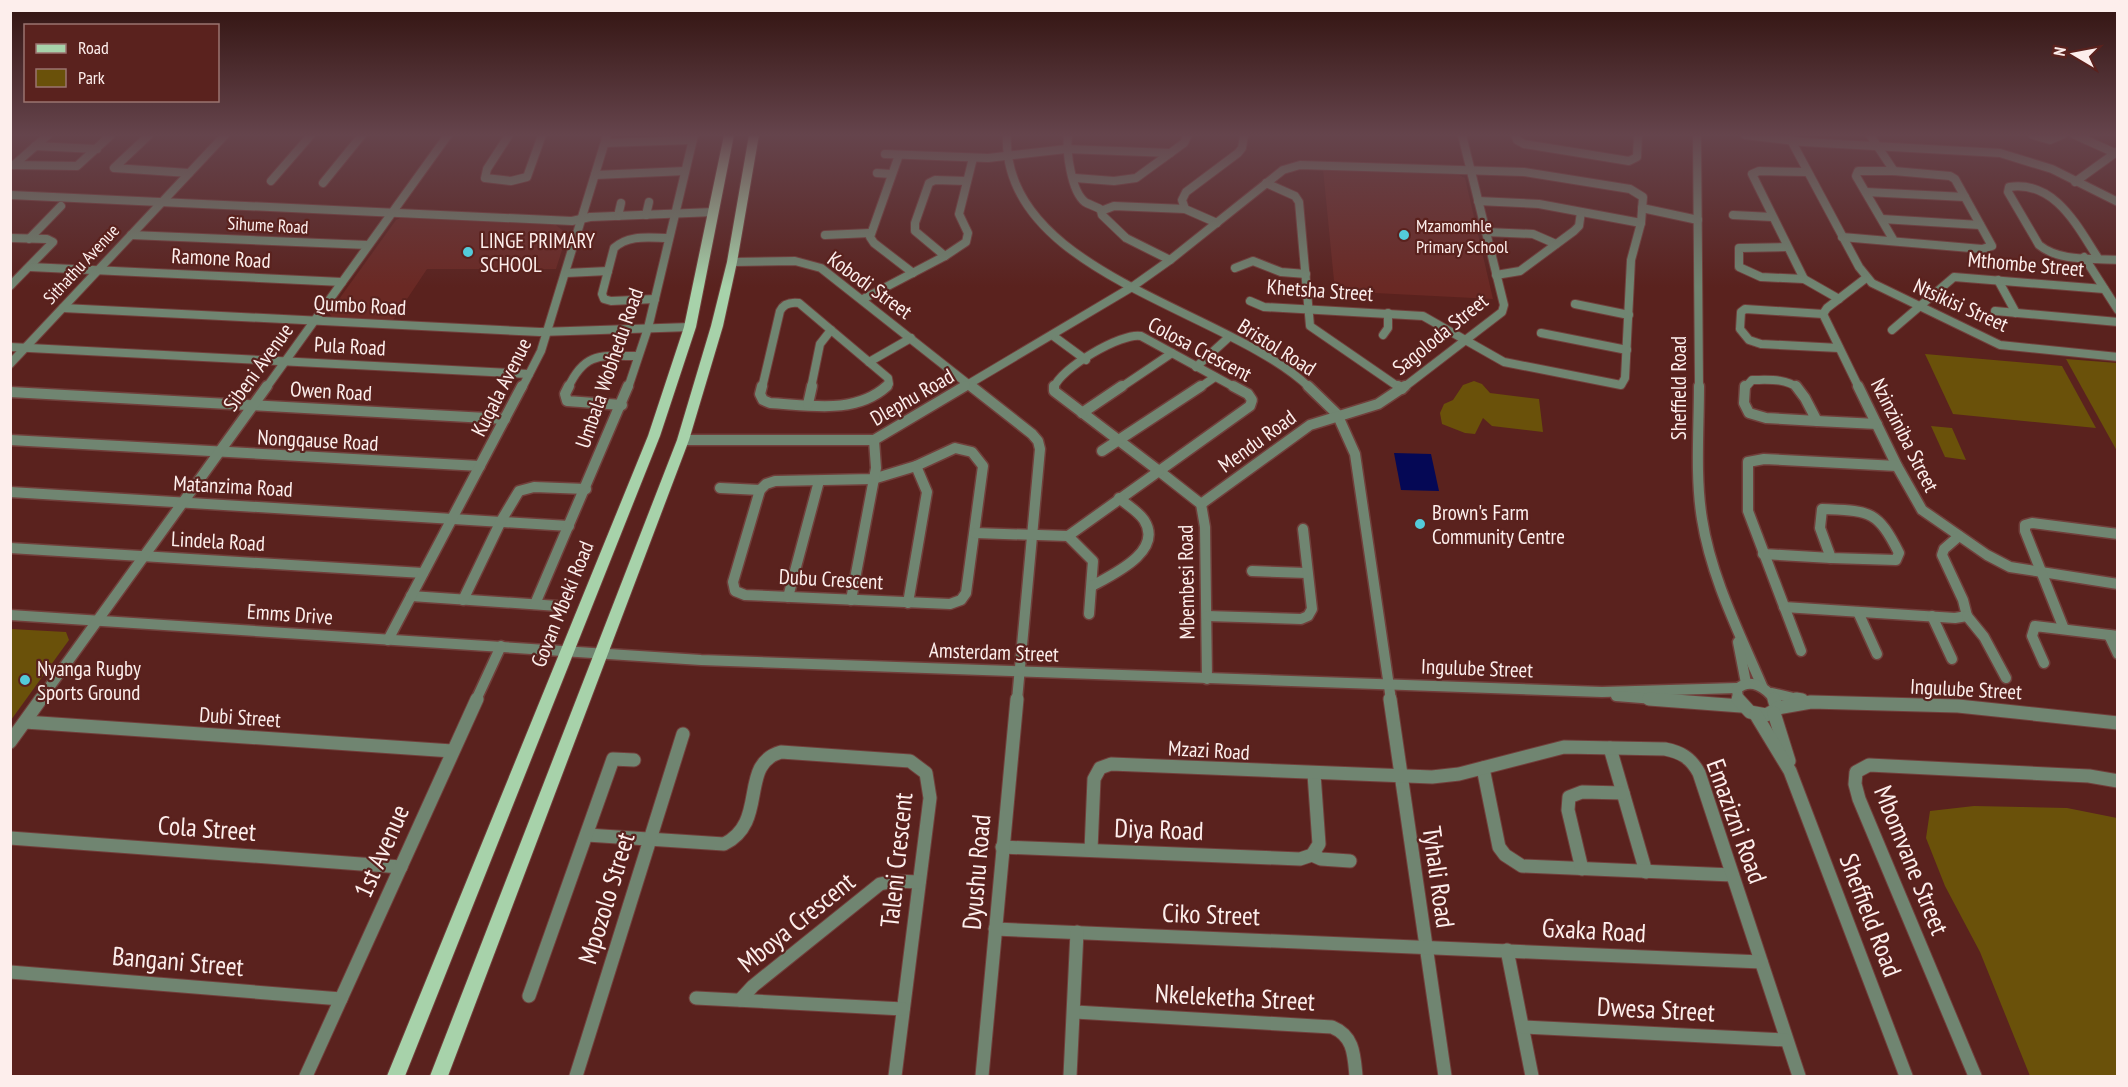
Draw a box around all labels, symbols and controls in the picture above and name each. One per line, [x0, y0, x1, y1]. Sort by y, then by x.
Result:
legend [24, 24, 219, 102]
north arrow [2044, 24, 2104, 84]
text: Road [78, 36, 109, 59]
text: N [2049, 45, 2070, 57]
text: Park [78, 66, 105, 89]
street label: Sihume Road [227, 211, 309, 239]
place label: Mzamomhle Primary School [1416, 214, 1509, 258]
street label: Sithathu Avenue [38, 219, 124, 309]
place label: LINGE PRIMARY SCHOOL [480, 227, 596, 278]
marker: Mzamomhle Primary School [1397, 228, 1411, 242]
street label: Ramone Road [171, 242, 271, 274]
marker: LINGE PRIMARY SCHOOL [461, 245, 475, 259]
street label: Kobodi Street [822, 245, 918, 325]
street label: Mthombe Street [1967, 245, 2086, 283]
street label: Ntsikisi Street [1909, 272, 2013, 338]
street label: Khetsha Street [1266, 273, 1374, 307]
street label: Umbala Wobhedu Road [569, 284, 649, 452]
street label: Sagoloda Street [1387, 287, 1493, 381]
street label: Qumbo Road [313, 289, 407, 321]
street label: Colosa Crescent [1143, 310, 1257, 388]
street label: Bristol Road [1233, 312, 1321, 382]
street label: Sibeni Avenue [217, 318, 299, 416]
street label: Pula Road [314, 331, 386, 361]
street label: Kuqala Avenue [465, 333, 537, 441]
street label: Sheffield Road [1665, 336, 1692, 440]
street label: Dlephu Road [865, 362, 959, 432]
street label: Nzinziniba Street [1865, 374, 1945, 497]
street label: Owen Road [289, 375, 373, 407]
street label: Mendu Road [1213, 404, 1301, 478]
street label: Nongqause Road [257, 423, 379, 457]
street label: Matanzima Road [173, 469, 293, 503]
place label: Brown's Farm Community Centre [1432, 499, 1565, 550]
marker: Brown's Farm Community Centre [1413, 517, 1427, 531]
street label: Mbembesi Road [1172, 524, 1200, 640]
street label: Lindela Road [170, 525, 266, 557]
street label: Govan Mbeki Road [524, 537, 600, 671]
street label: Dubu Crescent [778, 563, 884, 595]
street label: Emms Drive [246, 598, 334, 630]
street label: Amsterdam Street [929, 636, 1060, 668]
street label: Ingulube Street [1421, 653, 1534, 683]
place label: Nyanga Rugby Sports Ground [37, 655, 141, 706]
marker: Nyanga Rugby Sports Ground [18, 673, 32, 687]
street label: Ingulube Street [1909, 673, 2023, 705]
street label: Dubi Street [198, 701, 282, 733]
street label: Mzazi Road [1167, 734, 1251, 766]
street label: Emazizni Road [1699, 754, 1775, 888]
street label: Mbomvane Street [1867, 781, 1957, 939]
street label: Taleni Crescent [873, 791, 919, 929]
street label: 1st Avenue [346, 799, 416, 903]
street label: Cola Street [157, 808, 257, 848]
street label: Diya Road [1114, 811, 1204, 847]
street label: Dyushu Road [955, 813, 997, 931]
street label: Tyhali Road [1416, 824, 1462, 930]
street label: Mpozolo Street [570, 828, 642, 968]
street label: Sheffield Road [1832, 849, 1910, 981]
street label: Mboya Crescent [731, 865, 861, 979]
street label: Ciko Street [1161, 896, 1261, 932]
street label: Gxaka Road [1541, 911, 1647, 949]
street label: Bangani Street [111, 939, 245, 983]
street label: Nkeleketha Street [1154, 976, 1316, 1018]
street label: Dwesa Street [1596, 989, 1716, 1029]

